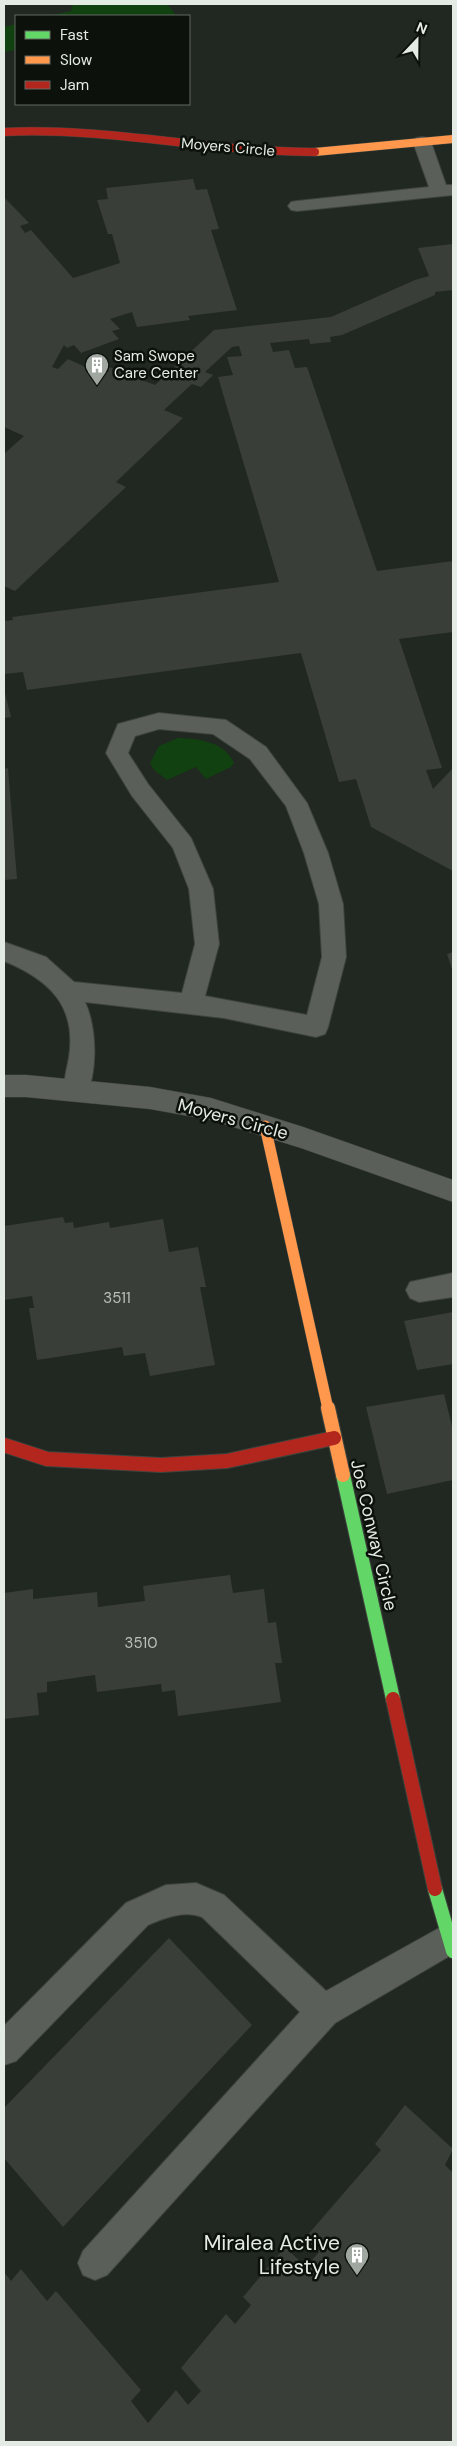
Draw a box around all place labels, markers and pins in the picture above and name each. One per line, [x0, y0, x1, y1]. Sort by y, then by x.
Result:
place label: Sam Swope Care Center [114, 346, 199, 383]
building icon: Sam Swope Care Center [84, 352, 110, 386]
place label: Miralea Active Lifestyle [204, 2229, 340, 2281]
building icon: Miralea Active Lifestyle [344, 2242, 370, 2276]

